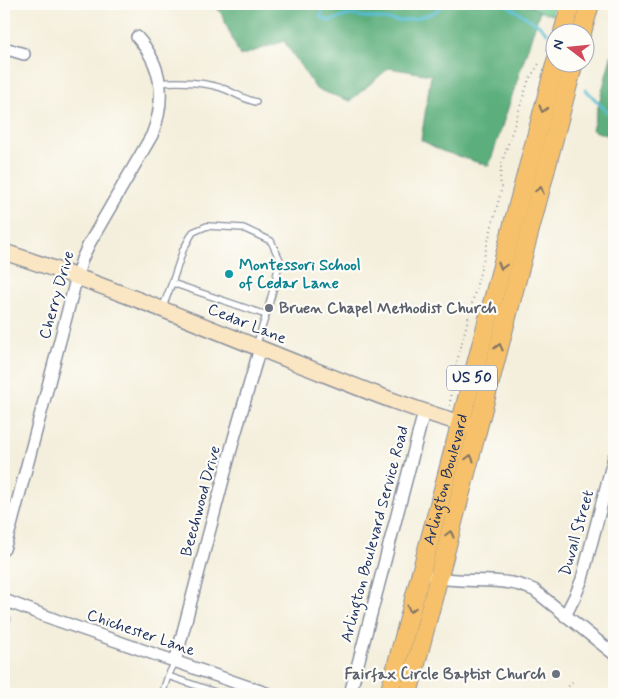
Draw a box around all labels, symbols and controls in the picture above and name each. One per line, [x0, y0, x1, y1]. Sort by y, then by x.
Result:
north arrow [546, 22, 596, 72]
text: N [549, 38, 568, 52]
one-way arrow [538, 104, 549, 113]
one-way arrow [535, 186, 545, 194]
street label: Cherry Drive [34, 248, 80, 342]
place label: Montessori School of Cedar Lane [239, 255, 361, 294]
one-way arrow [497, 261, 508, 270]
marker: Montessori School of Cedar Lane [223, 268, 235, 280]
place label: Bruen Chapel Methodist Church [279, 298, 497, 319]
street label: Cedar Lane [205, 299, 290, 349]
marker: Bruen Chapel Methodist Church [263, 302, 275, 314]
one-way arrow [493, 342, 504, 351]
road number: US 50 [447, 366, 497, 390]
street label: Arlington Boulevard [418, 411, 473, 547]
street label: Arlington Boulevard Service Road [336, 423, 415, 645]
street label: Beechwood Drive [176, 443, 226, 559]
one-way arrow [464, 454, 475, 463]
street label: Duvall Street [555, 488, 599, 578]
one-way arrow [444, 529, 455, 538]
one-way arrow [406, 604, 417, 613]
street label: Chichester Lane [84, 605, 198, 661]
place label: Fairfax Circle Baptist Church [344, 664, 546, 685]
marker: Fairfax Circle Baptist Church [550, 668, 562, 680]

